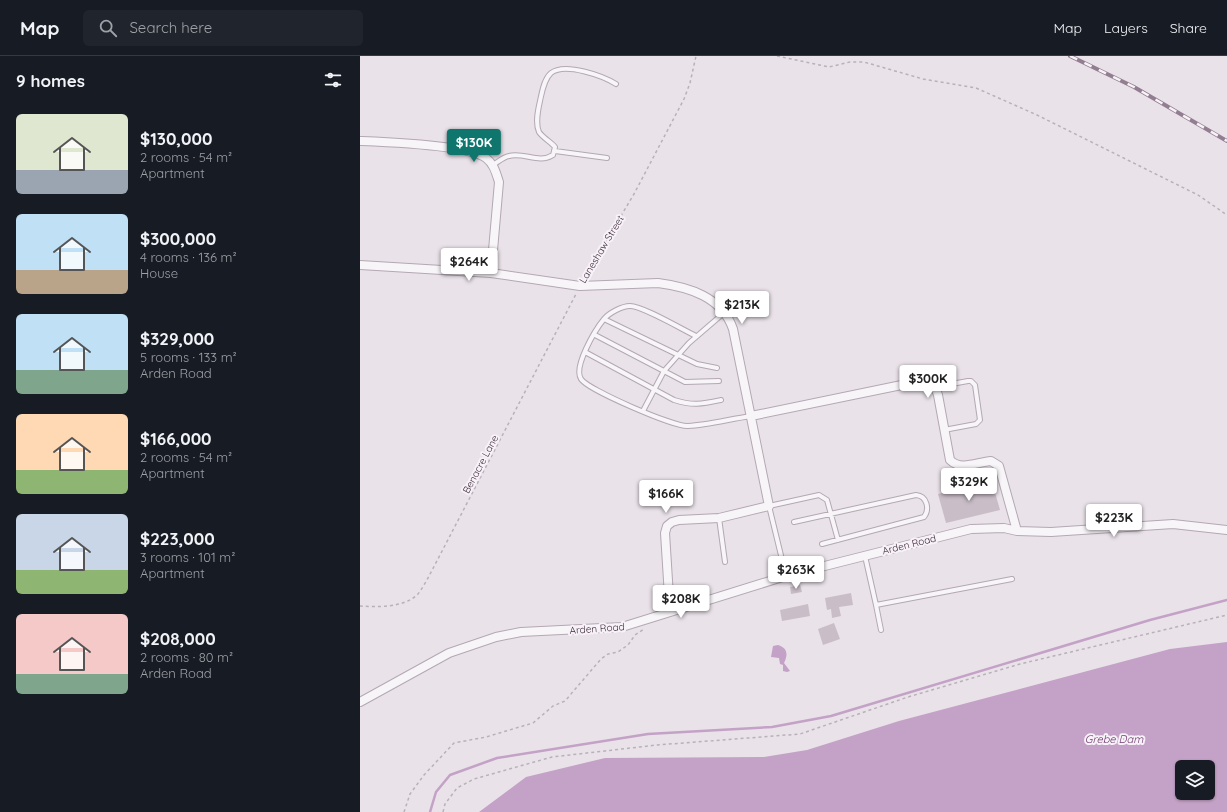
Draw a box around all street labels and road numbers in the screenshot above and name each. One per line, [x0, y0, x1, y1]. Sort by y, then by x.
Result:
street label: Laneshaw Street [576, 212, 627, 286]
street label: Benacre Lane [460, 433, 501, 496]
street label: Arden Road [881, 532, 937, 557]
street label: Arden Road [569, 620, 625, 637]

